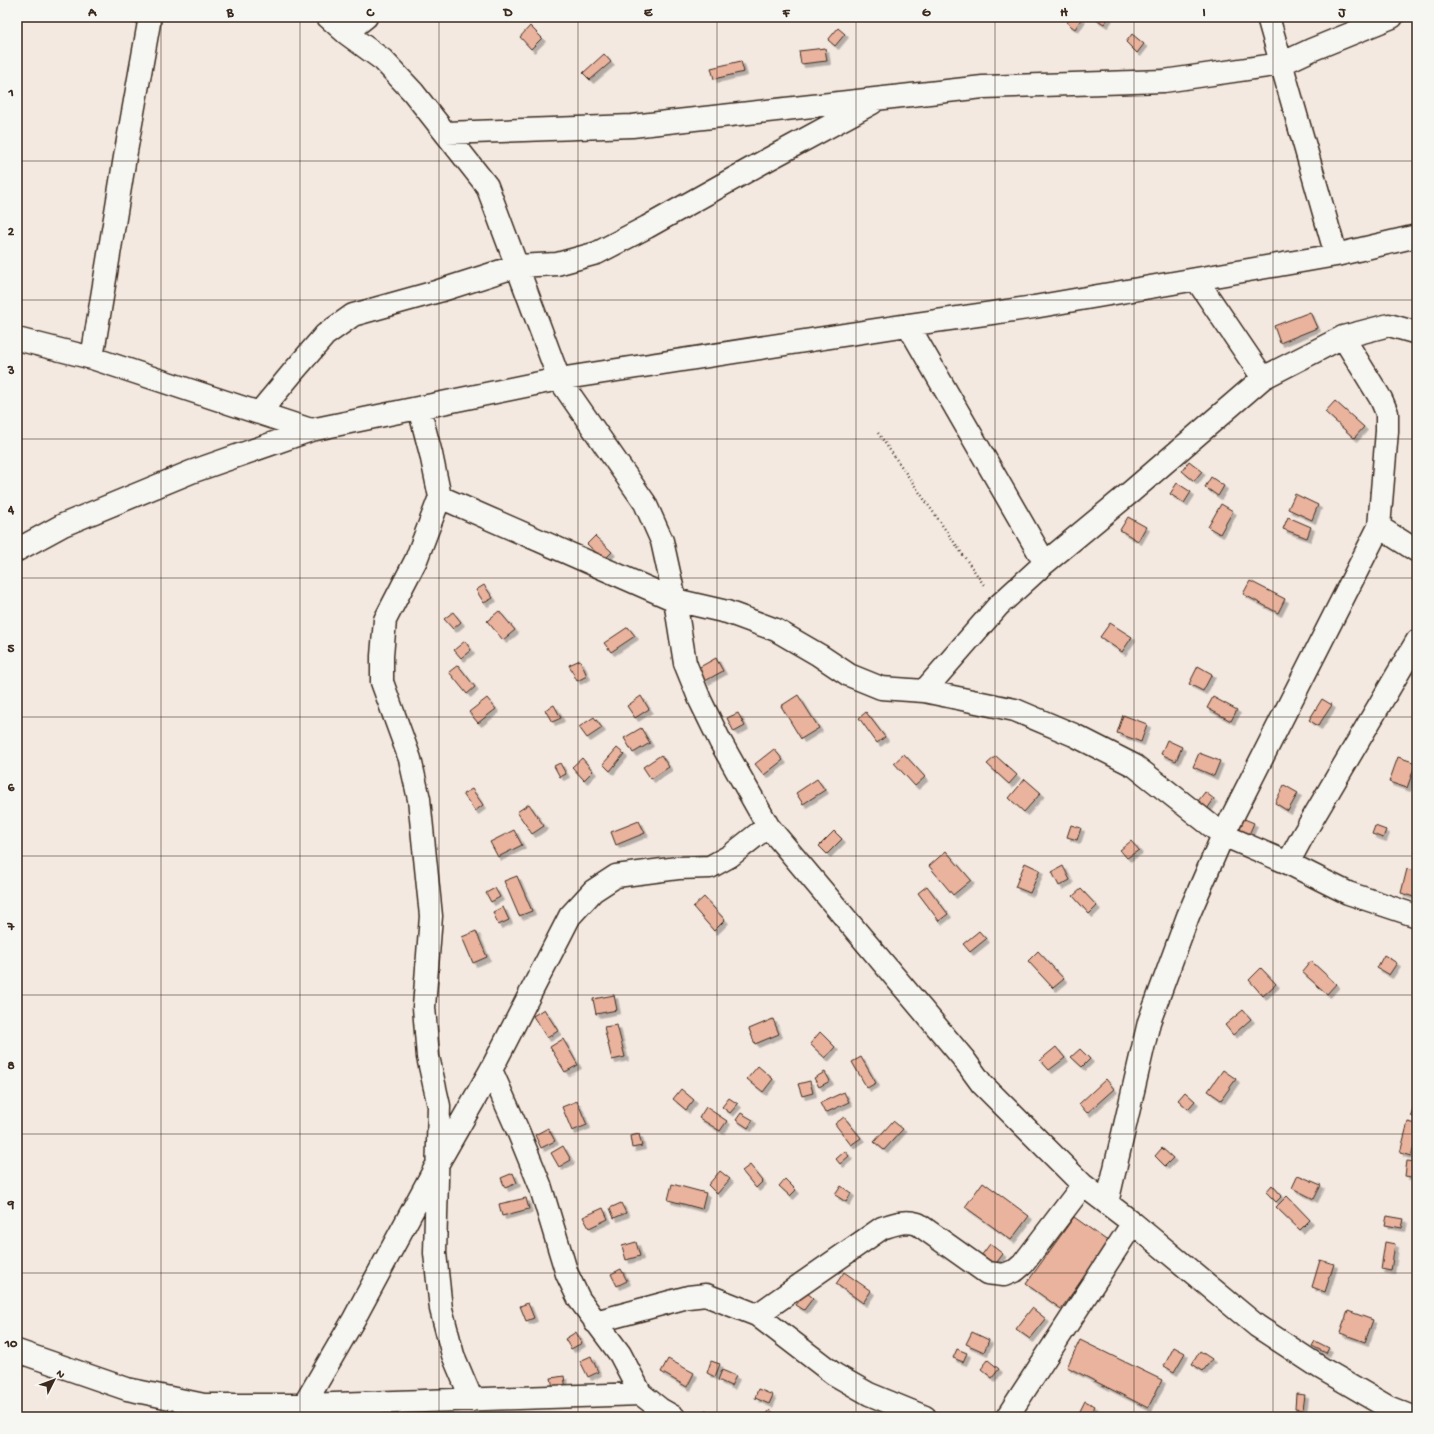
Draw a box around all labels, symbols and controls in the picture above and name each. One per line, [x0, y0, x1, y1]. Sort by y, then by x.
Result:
text: A [87, 6, 97, 21]
text: B [226, 6, 235, 21]
text: C [365, 6, 375, 21]
text: D [503, 6, 513, 21]
text: E [644, 6, 653, 21]
text: F [782, 6, 791, 21]
text: G [922, 6, 931, 21]
text: H [1060, 6, 1068, 21]
text: I [1202, 6, 1206, 21]
text: J [1338, 6, 1347, 21]
text: 1 [7, 86, 14, 101]
text: 2 [8, 225, 15, 240]
text: 3 [7, 364, 15, 379]
text: 4 [7, 503, 15, 518]
text: 5 [8, 642, 15, 657]
text: 6 [8, 781, 15, 796]
text: 7 [7, 920, 16, 935]
text: 8 [7, 1059, 15, 1074]
text: 9 [7, 1198, 15, 1213]
text: 10 [4, 1337, 18, 1352]
north arrow [34, 1360, 74, 1400]
text: N [53, 1368, 67, 1381]

